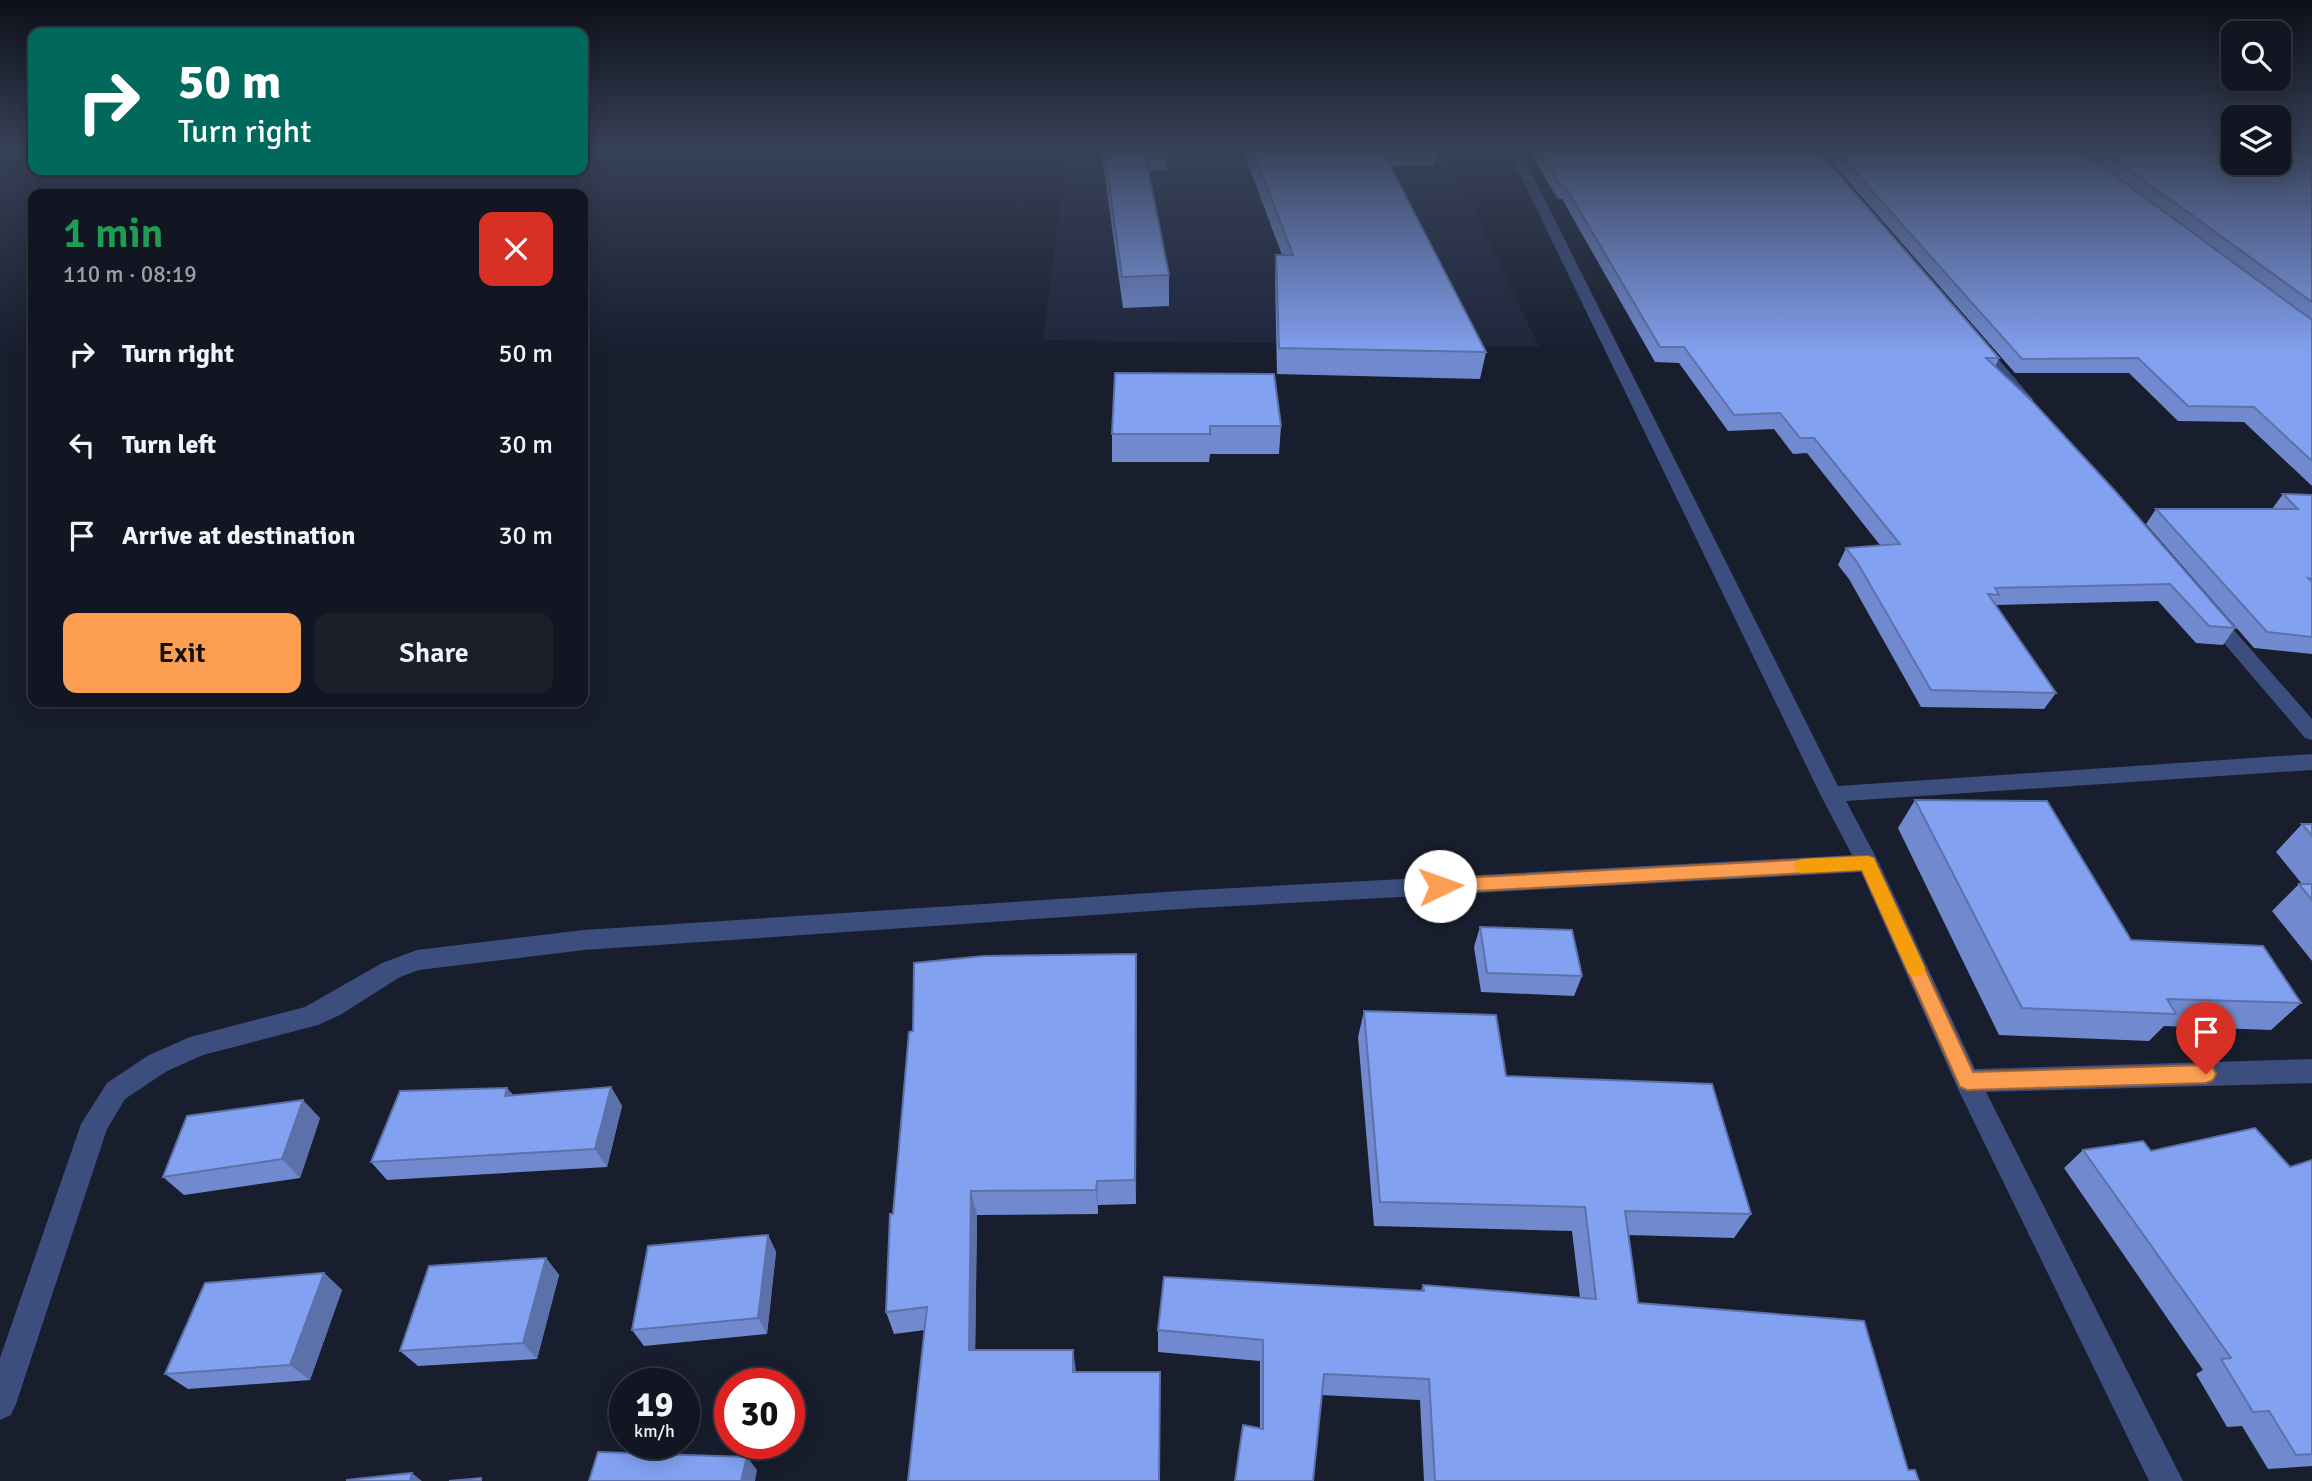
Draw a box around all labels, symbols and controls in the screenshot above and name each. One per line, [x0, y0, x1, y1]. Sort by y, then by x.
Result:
map controls [2221, 21, 2291, 175]
button: search [2221, 21, 2291, 91]
text: 50 m [178, 52, 281, 112]
icon: right [63, 56, 154, 147]
button: layers [2221, 105, 2291, 175]
text: Turn right [178, 112, 311, 151]
text: 1 min [63, 208, 164, 259]
button: close [479, 212, 553, 286]
text: 110 m · 08:19 [63, 260, 197, 289]
icon: right [63, 335, 101, 373]
text: Turn right [122, 338, 234, 370]
text: 50 m [498, 338, 553, 370]
icon: left [63, 426, 101, 464]
text: Turn left [122, 429, 216, 461]
text: 30 m [498, 429, 553, 461]
icon: arrive [63, 517, 101, 555]
text: Arrive at destination [122, 520, 355, 552]
text: 30 m [498, 520, 553, 552]
button: Exit [63, 613, 301, 693]
button: Share [315, 613, 553, 693]
position arrow [1403, 849, 1477, 923]
pin [2176, 1002, 2236, 1074]
icon: arrive [2187, 1013, 2225, 1051]
speed limit sign: 30 [714, 1368, 805, 1459]
text: 19 [636, 1383, 673, 1426]
text: km/h [634, 1420, 675, 1442]

